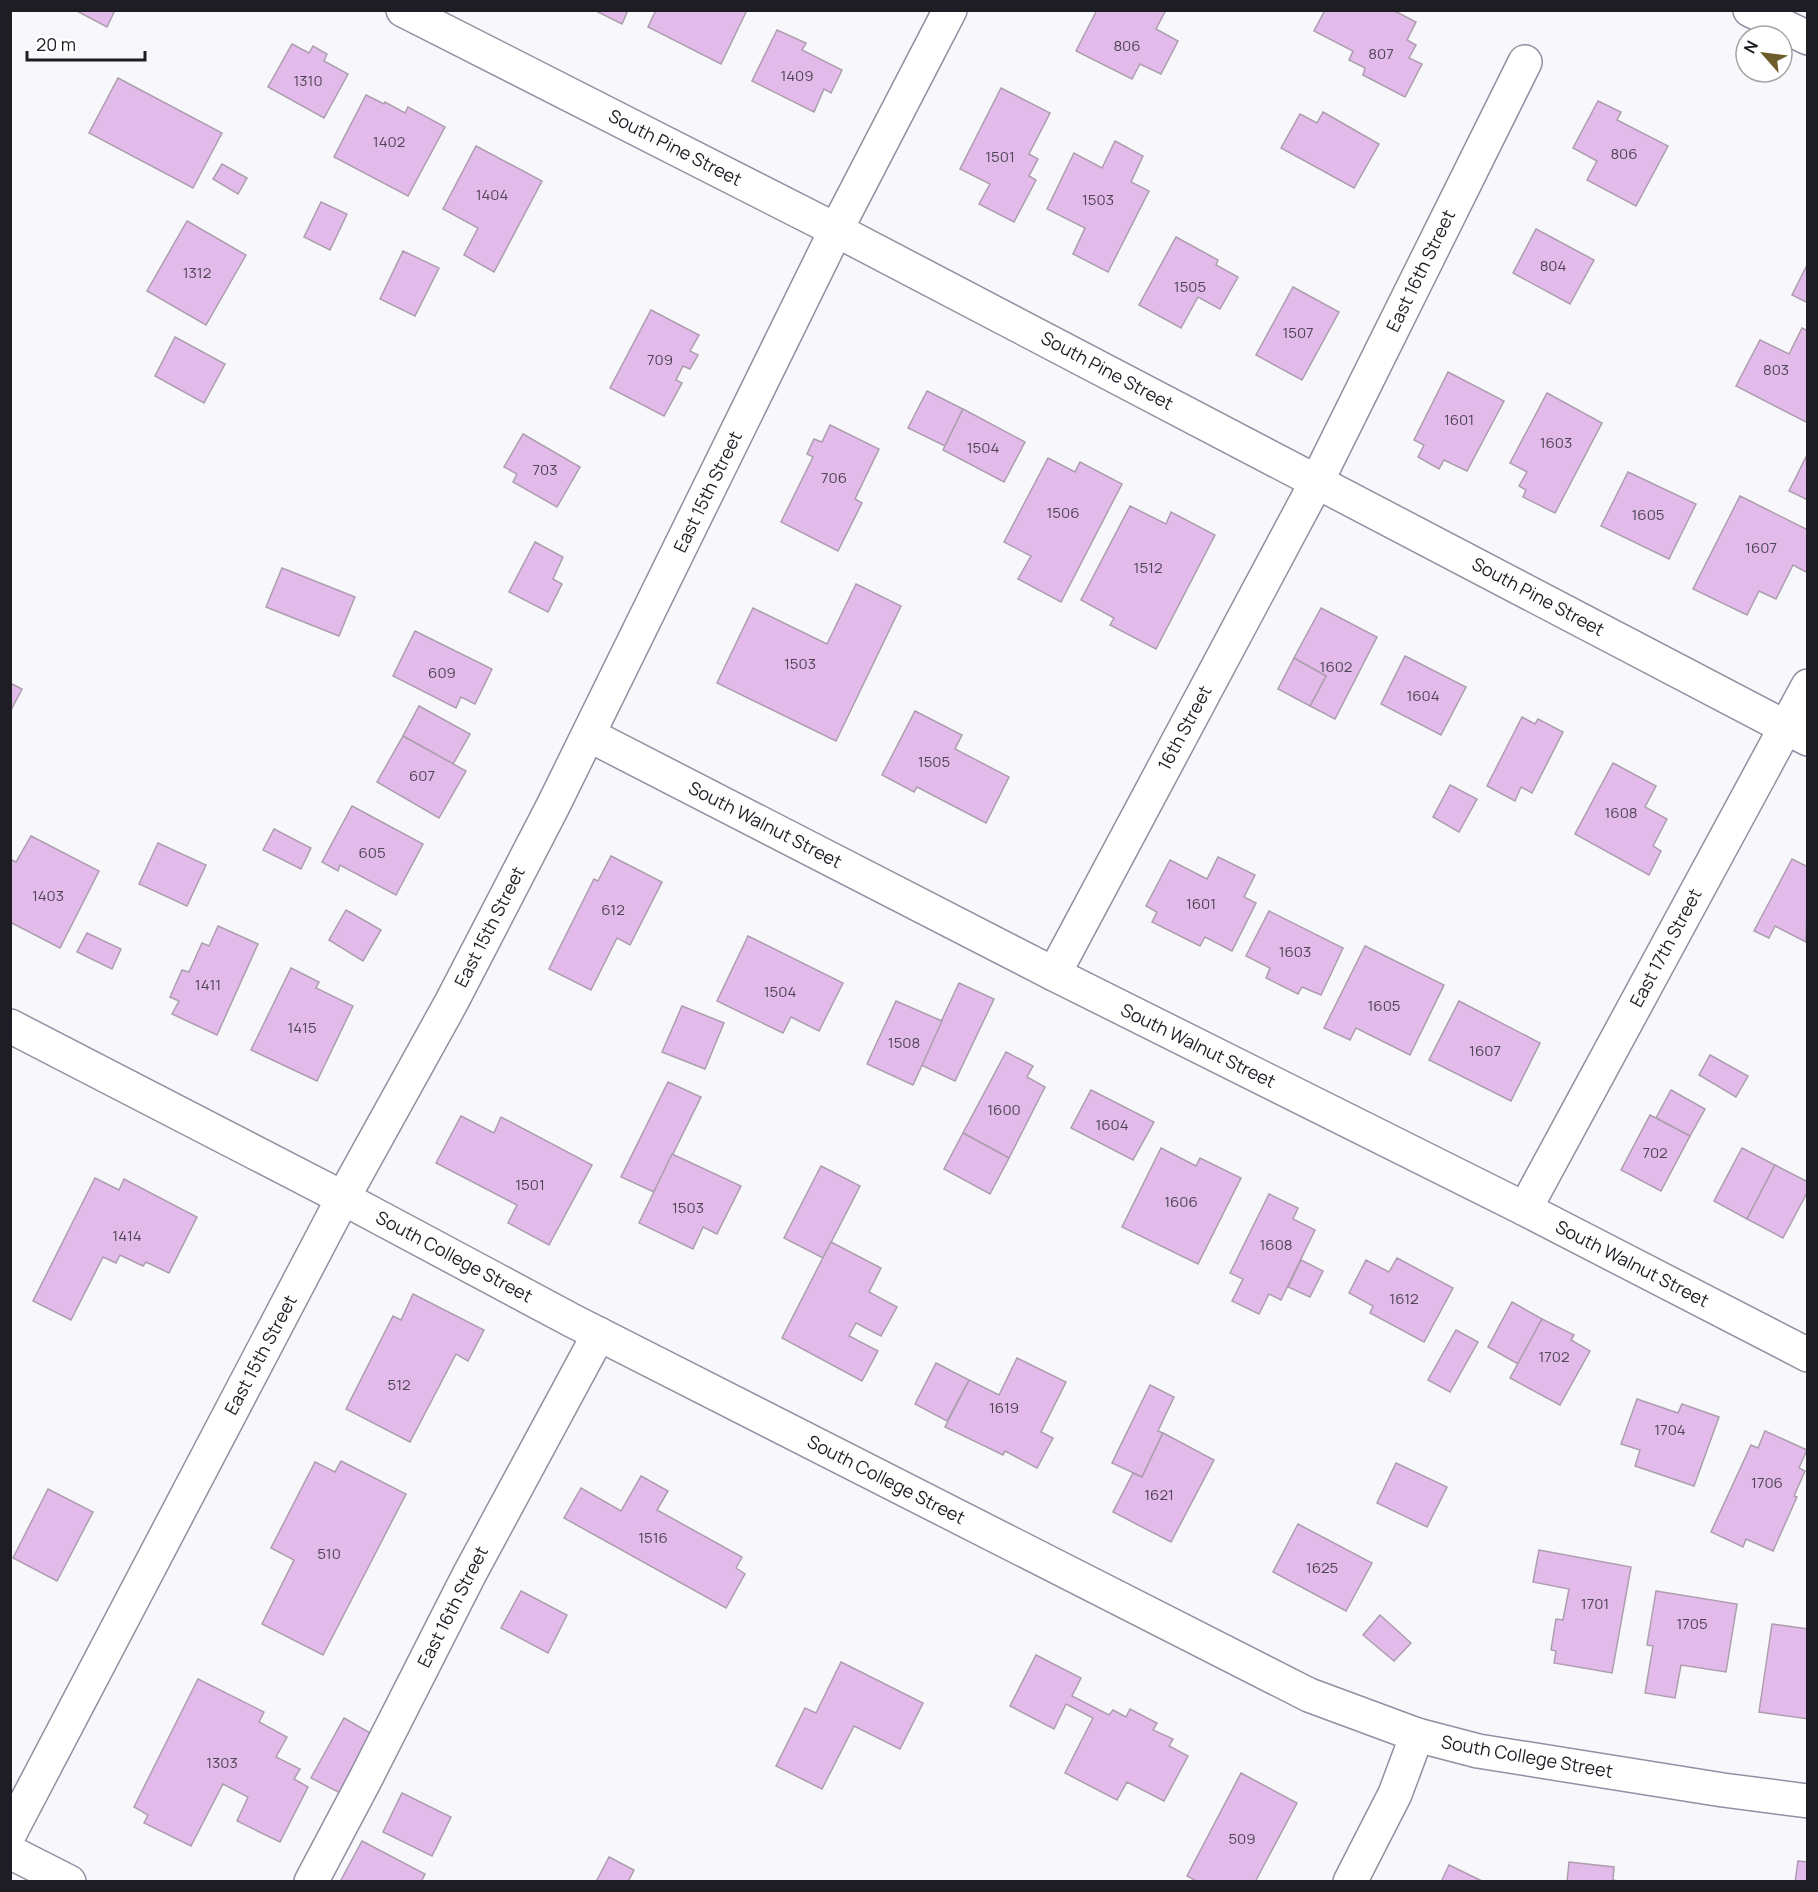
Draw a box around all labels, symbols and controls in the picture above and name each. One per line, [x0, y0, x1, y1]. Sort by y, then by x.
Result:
scale bar [27, 24, 146, 62]
north arrow [1734, 24, 1794, 84]
text: 20 m [36, 32, 76, 56]
house number: 806 [1113, 35, 1141, 56]
text: N [1738, 37, 1763, 57]
house number: 807 [1368, 43, 1394, 64]
house number: 1409 [780, 65, 814, 86]
house number: 1310 [293, 70, 323, 91]
street label: South Pine Street [605, 103, 746, 191]
house number: 1402 [373, 131, 405, 152]
house number: 806 [1610, 143, 1638, 164]
house number: 1501 [985, 146, 1015, 167]
house number: 1404 [476, 184, 508, 205]
house number: 1503 [1082, 189, 1114, 210]
street label: East 16th Street [1380, 205, 1460, 336]
house number: 804 [1540, 255, 1567, 276]
house number: 1312 [183, 262, 211, 283]
house number: 1505 [1174, 276, 1206, 297]
house number: 1507 [1282, 322, 1314, 343]
street label: South Pine Street [1037, 325, 1178, 415]
house number: 709 [647, 349, 673, 370]
house number: 803 [1763, 359, 1789, 380]
house number: 1601 [1444, 409, 1474, 430]
street label: East 15th Street [667, 427, 747, 556]
house number: 1603 [1540, 432, 1572, 453]
house number: 1504 [967, 437, 999, 458]
house number: 703 [533, 459, 557, 480]
house number: 706 [821, 467, 847, 488]
house number: 1506 [1047, 502, 1079, 523]
house number: 1605 [1632, 504, 1664, 525]
house number: 1607 [1745, 537, 1777, 558]
street label: South Pine Street [1468, 551, 1609, 641]
house number: 1512 [1134, 557, 1162, 578]
house number: 1503 [784, 653, 816, 674]
house number: 1602 [1320, 656, 1352, 677]
house number: 609 [428, 662, 456, 683]
street label: 16th Street [1152, 681, 1216, 774]
house number: 1604 [1406, 685, 1440, 706]
house number: 1505 [918, 751, 950, 772]
house number: 607 [409, 765, 435, 786]
street label: South Walnut Street [685, 775, 846, 873]
house number: 1608 [1604, 802, 1638, 823]
house number: 605 [358, 842, 386, 863]
street label: East 15th Street [448, 862, 530, 991]
street label: East 17th Street [1624, 884, 1706, 1011]
house number: 1403 [32, 885, 64, 906]
house number: 1601 [1186, 893, 1216, 914]
house number: 612 [601, 899, 625, 920]
house number: 1603 [1279, 941, 1311, 962]
house number: 1411 [195, 974, 221, 995]
house number: 1504 [764, 981, 796, 1002]
house number: 1605 [1368, 995, 1400, 1016]
street label: South Walnut Street [1117, 997, 1280, 1093]
house number: 1415 [287, 1017, 317, 1038]
house number: 1508 [888, 1032, 920, 1053]
house number: 1607 [1469, 1040, 1501, 1061]
house number: 1600 [987, 1099, 1021, 1120]
house number: 1604 [1095, 1114, 1129, 1135]
house number: 702 [1642, 1142, 1668, 1163]
house number: 1501 [515, 1174, 545, 1195]
house number: 1606 [1164, 1191, 1198, 1212]
house number: 1503 [672, 1197, 704, 1218]
street label: South College Street [372, 1205, 537, 1308]
street label: South Walnut Street [1552, 1214, 1713, 1312]
house number: 1414 [112, 1225, 142, 1246]
house number: 1608 [1259, 1234, 1293, 1255]
house number: 1612 [1389, 1288, 1419, 1309]
street label: East 15th Street [218, 1290, 302, 1419]
house number: 1702 [1538, 1346, 1570, 1367]
house number: 512 [387, 1374, 411, 1395]
house number: 1619 [989, 1397, 1019, 1418]
house number: 1704 [1654, 1419, 1686, 1440]
street label: South College Street [803, 1429, 969, 1529]
house number: 1706 [1751, 1472, 1783, 1493]
house number: 1621 [1144, 1484, 1174, 1505]
house number: 1516 [638, 1527, 668, 1548]
street label: East 16th Street [411, 1542, 493, 1671]
house number: 510 [317, 1543, 341, 1564]
house number: 1625 [1306, 1557, 1338, 1578]
house number: 1701 [1581, 1593, 1609, 1614]
house number: 1705 [1676, 1613, 1708, 1634]
street label: South College Street [1439, 1729, 1615, 1783]
house number: 1303 [206, 1752, 238, 1773]
house number: 509 [1228, 1828, 1256, 1849]

